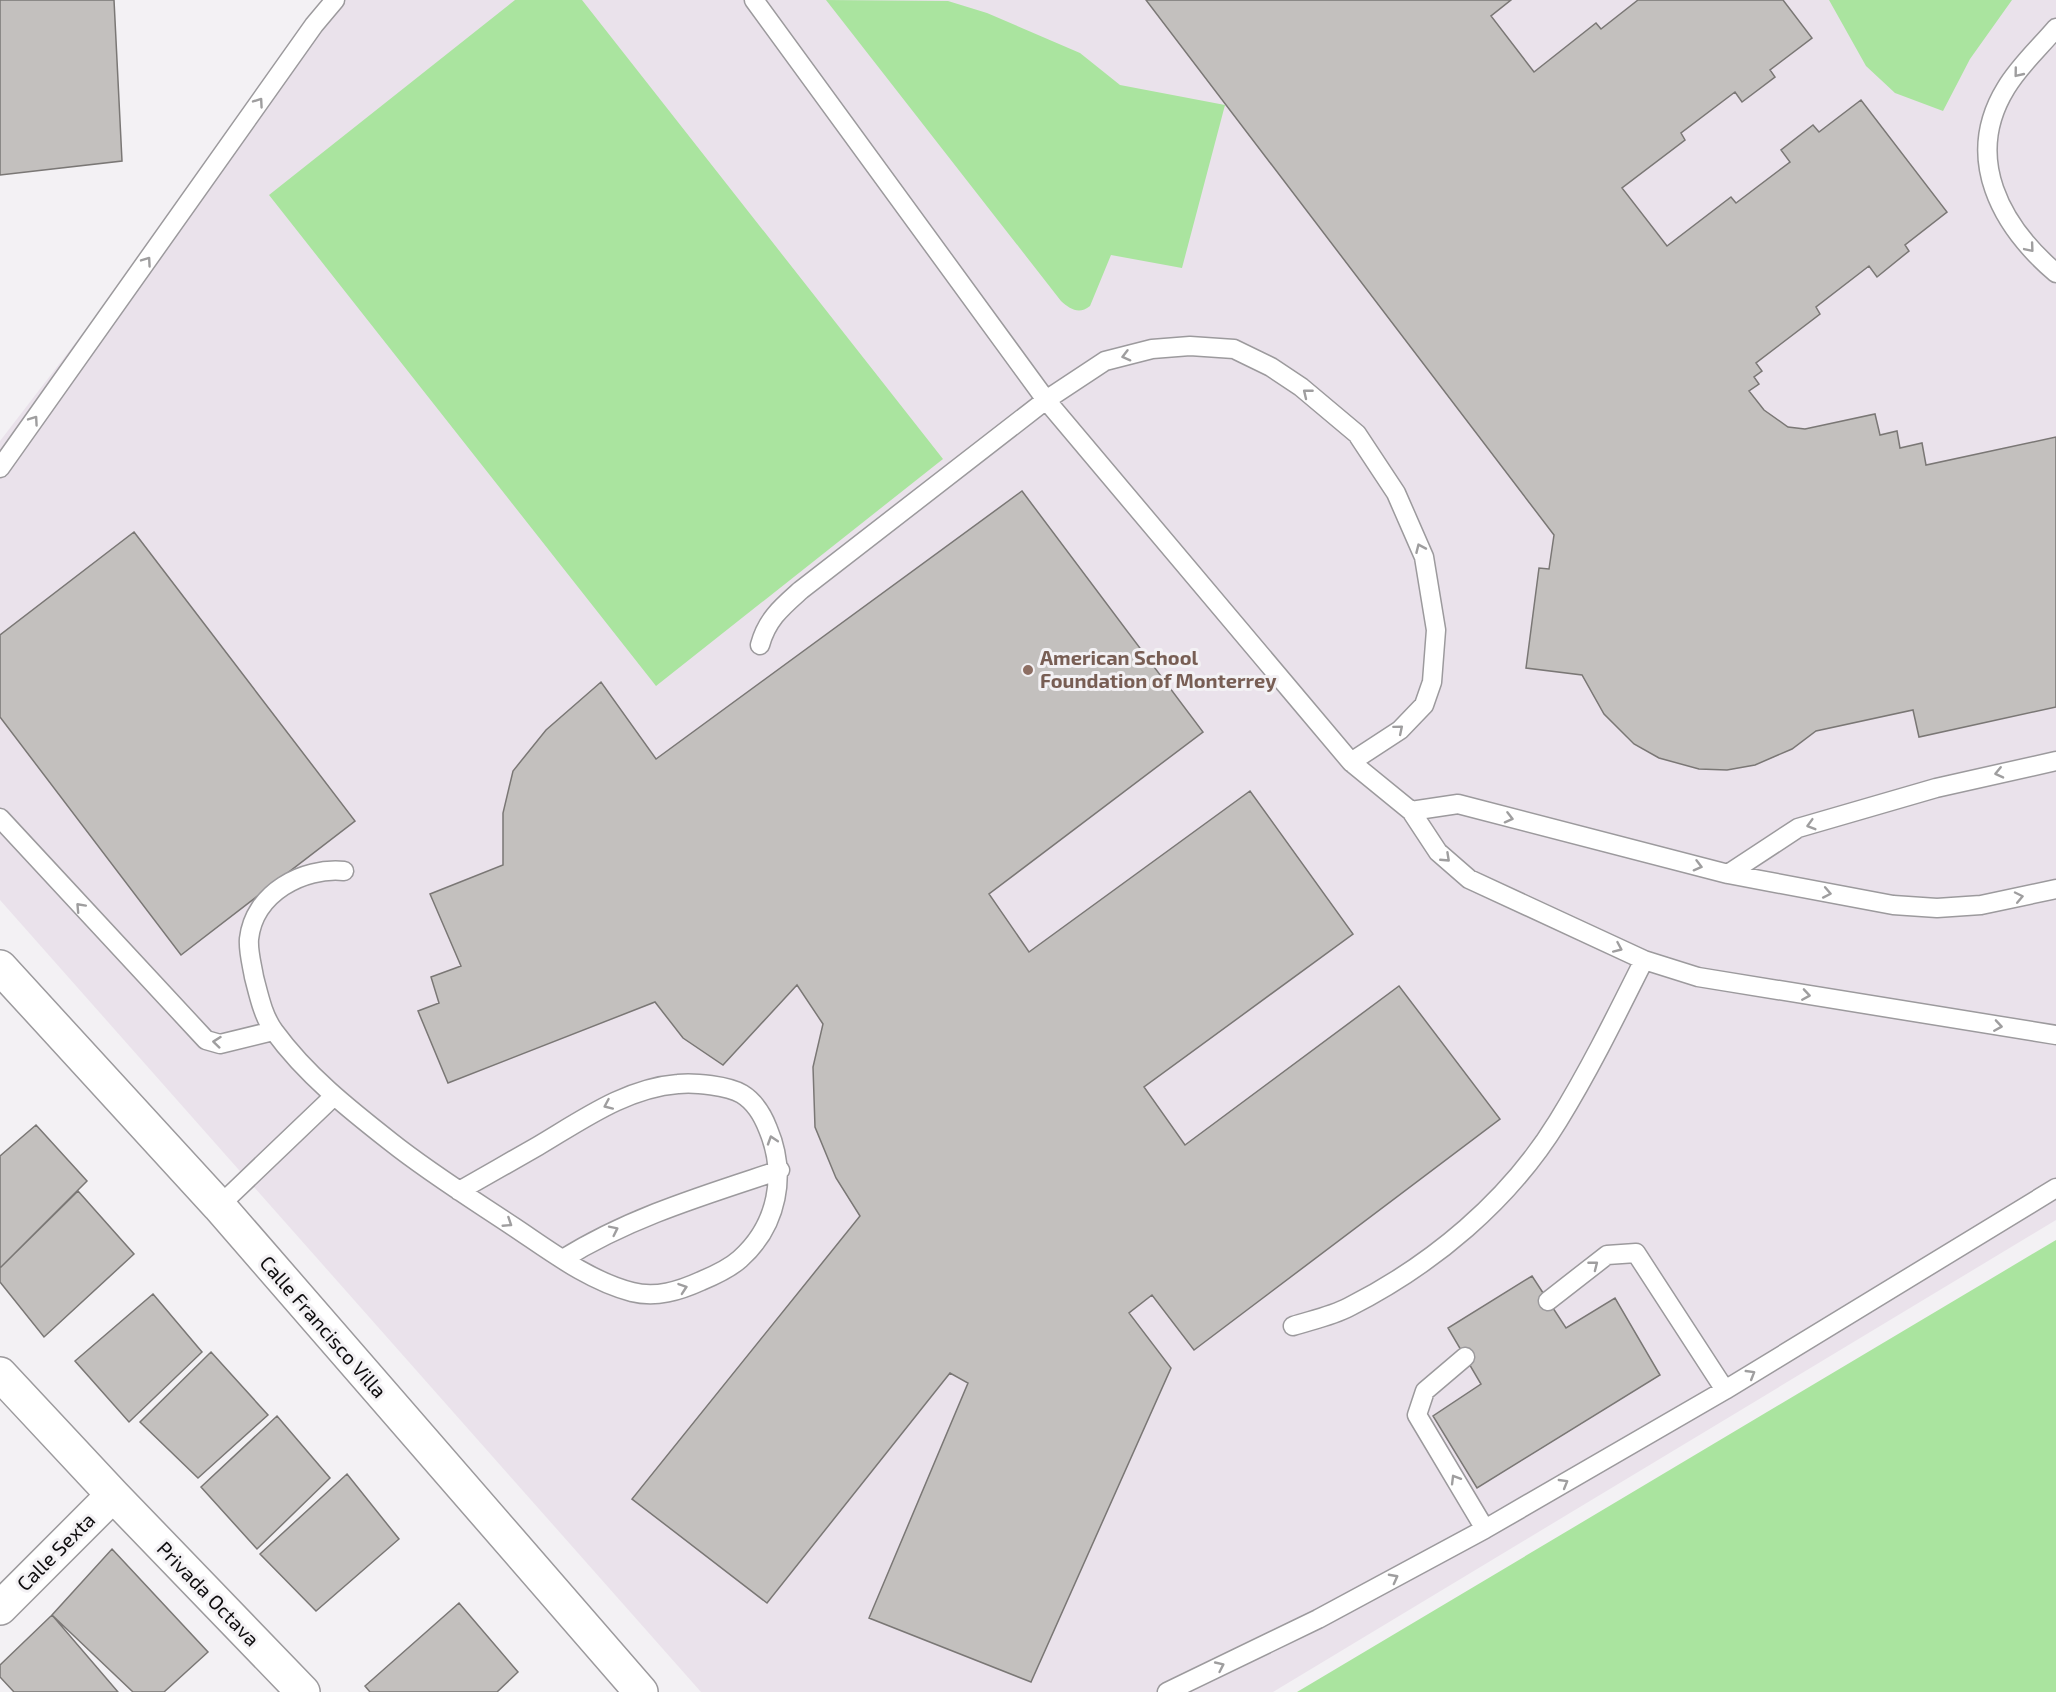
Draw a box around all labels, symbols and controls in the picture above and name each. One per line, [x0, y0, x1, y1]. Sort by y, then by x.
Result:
one-way arrow [2014, 66, 2025, 77]
one-way arrow [252, 97, 263, 108]
one-way arrow [2023, 241, 2034, 252]
one-way arrow [140, 257, 151, 268]
one-way arrow [1121, 349, 1132, 361]
one-way arrow [1303, 389, 1314, 400]
one-way arrow [27, 416, 38, 427]
one-way arrow [1415, 543, 1427, 554]
place label: American School Foundation of Monterrey [1040, 645, 1277, 693]
marker: American School Foundation of Monterrey [1021, 663, 1035, 677]
one-way arrow [1392, 725, 1403, 736]
one-way arrow [1994, 766, 2004, 779]
one-way arrow [1504, 810, 1514, 823]
one-way arrow [1806, 818, 1817, 830]
one-way arrow [1438, 851, 1449, 862]
one-way arrow [1692, 859, 1703, 871]
one-way arrow [1821, 886, 1831, 899]
one-way arrow [2014, 891, 2024, 904]
one-way arrow [76, 903, 87, 913]
one-way arrow [1611, 940, 1622, 952]
one-way arrow [1801, 988, 1811, 1000]
one-way arrow [1994, 1019, 2003, 1031]
one-way arrow [212, 1036, 222, 1049]
one-way arrow [604, 1098, 615, 1110]
one-way arrow [767, 1135, 779, 1146]
one-way arrow [501, 1216, 512, 1227]
one-way arrow [608, 1226, 619, 1238]
street label: Calle Francisco Villa [256, 1250, 392, 1402]
one-way arrow [1587, 1261, 1598, 1272]
one-way arrow [678, 1283, 688, 1295]
one-way arrow [1745, 1370, 1755, 1382]
one-way arrow [1451, 1475, 1462, 1485]
one-way arrow [1558, 1479, 1568, 1491]
street label: Calle Sexta [11, 1507, 99, 1595]
street label: Privada Octava [153, 1536, 265, 1651]
one-way arrow [1388, 1574, 1398, 1585]
one-way arrow [1213, 1661, 1224, 1673]

